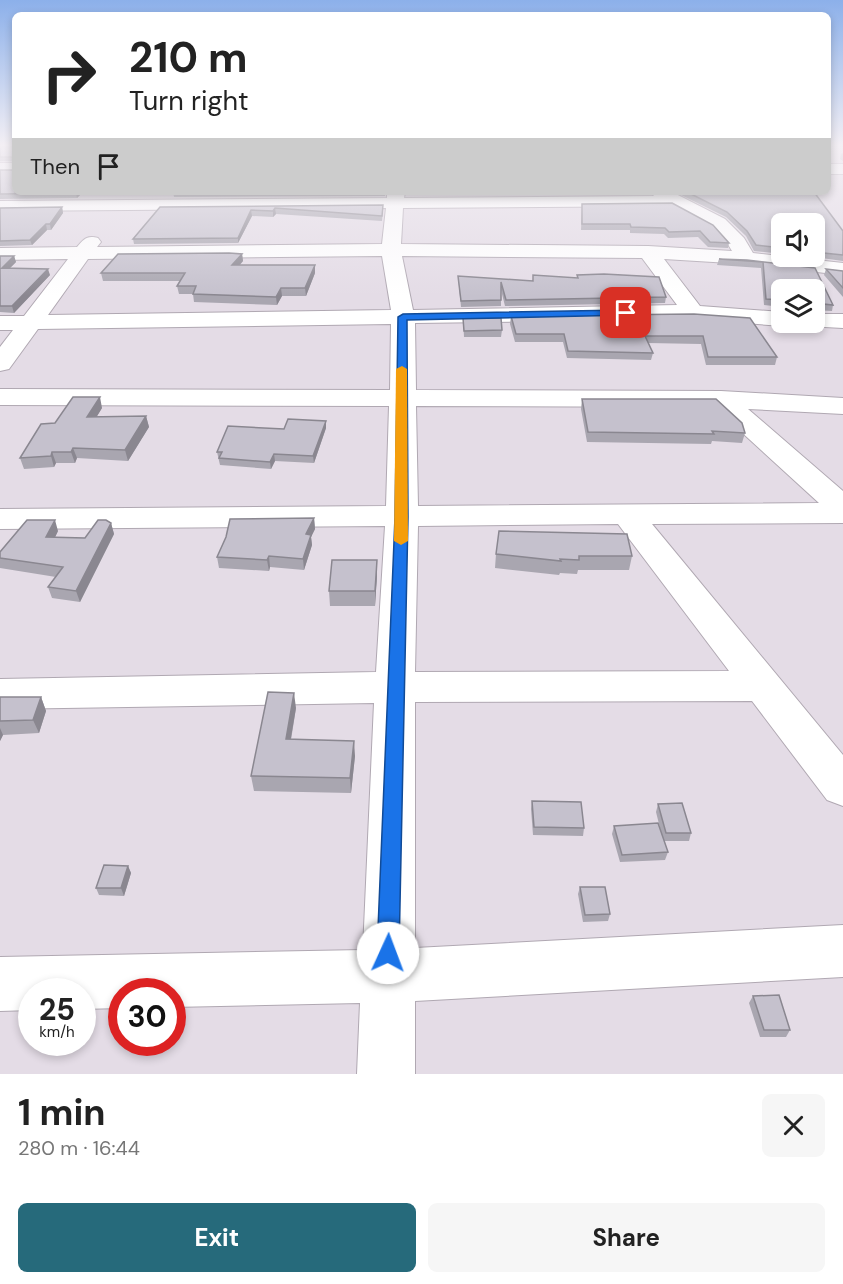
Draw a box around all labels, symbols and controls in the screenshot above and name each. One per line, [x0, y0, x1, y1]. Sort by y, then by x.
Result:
text: 210 m [129, 30, 247, 85]
icon: right [30, 36, 108, 114]
text: Turn right [129, 83, 249, 118]
icon: arrive [92, 150, 125, 183]
text: Then [30, 152, 80, 181]
map controls [771, 213, 825, 333]
button: sound [771, 213, 825, 267]
button: layers [771, 279, 825, 333]
pin [600, 287, 651, 338]
icon: arrive [609, 296, 642, 329]
position arrow [356, 921, 420, 985]
speed limit sign: 30 [108, 978, 186, 1056]
text: 25 [39, 990, 75, 1029]
text: km/h [39, 1022, 75, 1042]
text: 1 min [18, 1089, 106, 1136]
button: close [762, 1094, 825, 1157]
text: 280 m · 16:44 [18, 1135, 140, 1161]
button: Exit [18, 1203, 416, 1272]
button: Share [428, 1203, 825, 1272]

